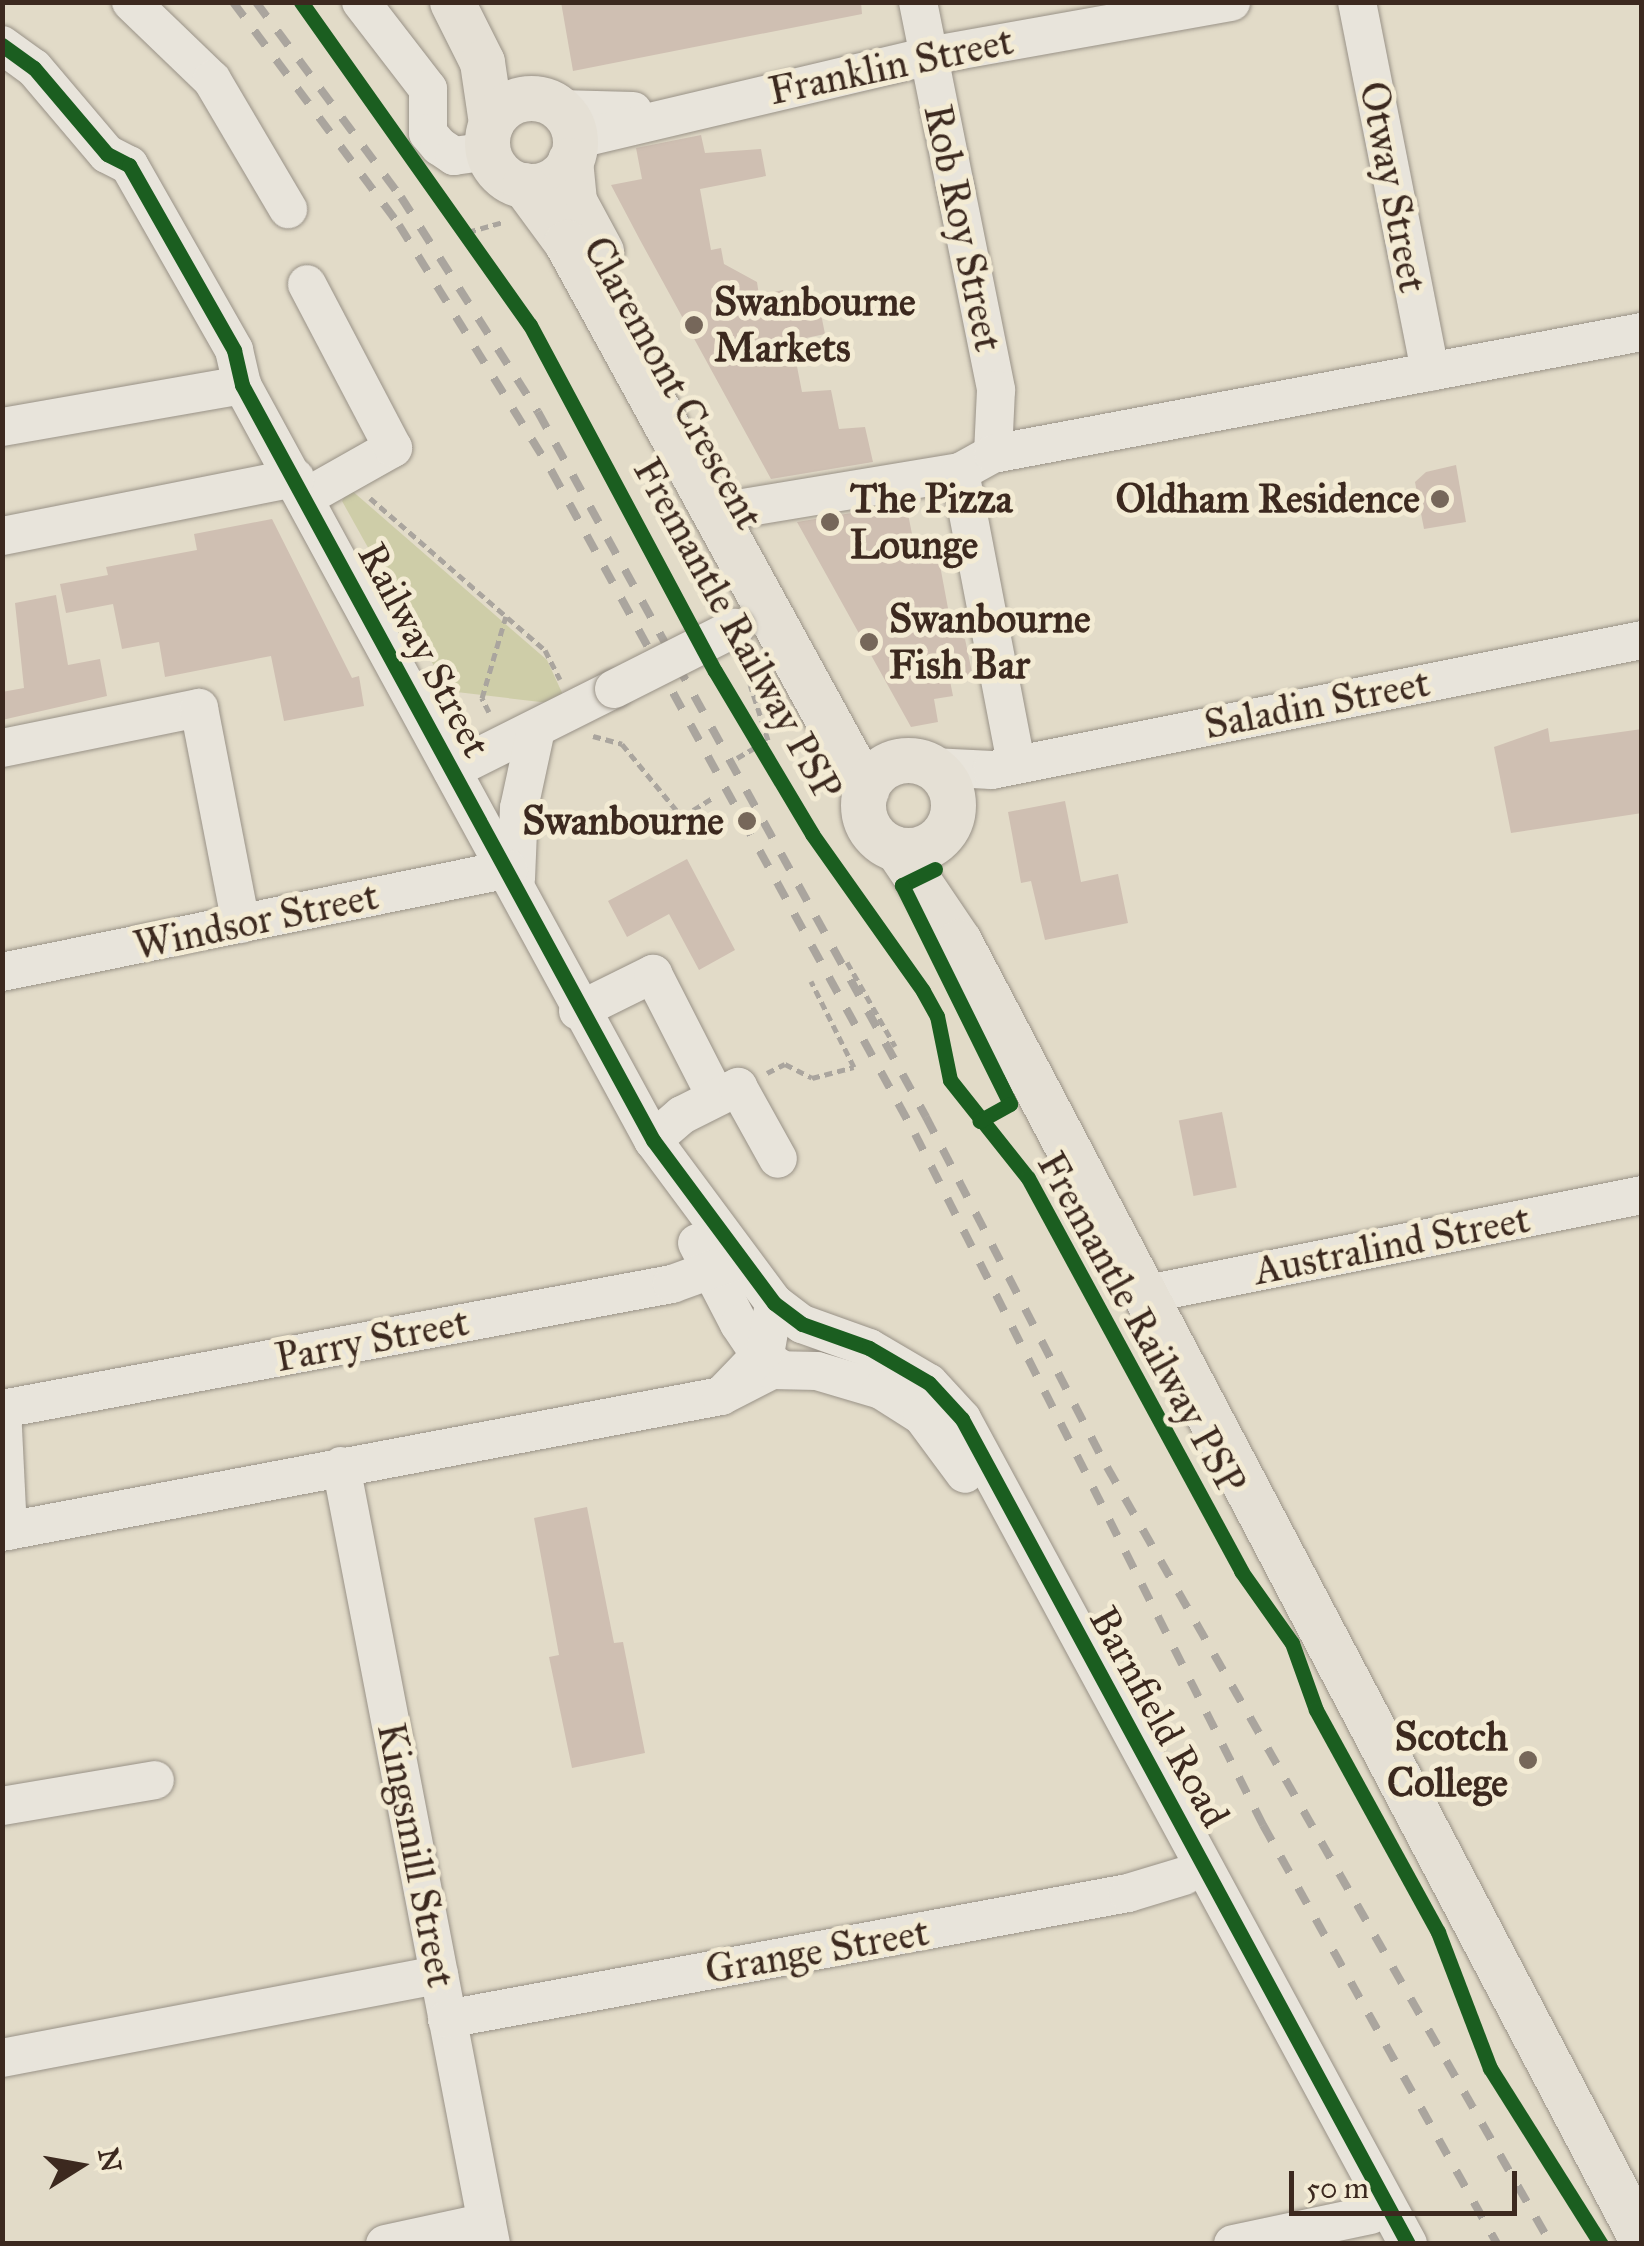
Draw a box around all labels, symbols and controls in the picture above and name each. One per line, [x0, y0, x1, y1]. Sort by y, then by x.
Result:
street label: Franklin Street [764, 17, 1018, 115]
street label: Otway Street [1349, 77, 1437, 297]
street label: Rob Roy Street [913, 100, 1013, 356]
street label: Claremont Crescent [573, 228, 773, 538]
place label: Swanbourne Markets [714, 278, 916, 372]
marker: Swanbourne Markets [683, 314, 705, 336]
street label: Fremantle Railway PSP [623, 450, 851, 808]
place label: The Pizza Lounge [850, 475, 1013, 569]
place label: Oldham Residence [1115, 475, 1420, 523]
marker: Oldham Residence [1429, 488, 1451, 510]
marker: The Pizza Lounge [819, 511, 841, 533]
street label: Railway Street [347, 535, 501, 765]
place label: Swanbourne Fish Bar [889, 595, 1091, 689]
marker: Swanbourne Fish Bar [858, 631, 880, 653]
street label: Saladin Street [1200, 659, 1434, 749]
place label: Swanbourne [522, 797, 724, 845]
marker: Swanbourne [734, 808, 760, 834]
street label: Windsor Street [129, 872, 383, 970]
street label: Fremantle Railway PSP [1027, 1144, 1255, 1502]
street label: Australind Street [1250, 1195, 1534, 1295]
street label: Parry Street [271, 1298, 473, 1382]
street label: Barnfield Road [1079, 1598, 1239, 1836]
place label: Scotch College [1387, 1713, 1508, 1807]
street label: Kingsmill Street [367, 1719, 465, 1991]
marker: Scotch College [1517, 1749, 1539, 1771]
street label: Grange Street [702, 1908, 932, 1994]
north arrow [30, 2116, 130, 2216]
text: N [90, 2145, 129, 2175]
scale bar [1294, 2151, 1522, 2213]
text: 50 m [1306, 2170, 1369, 2206]

